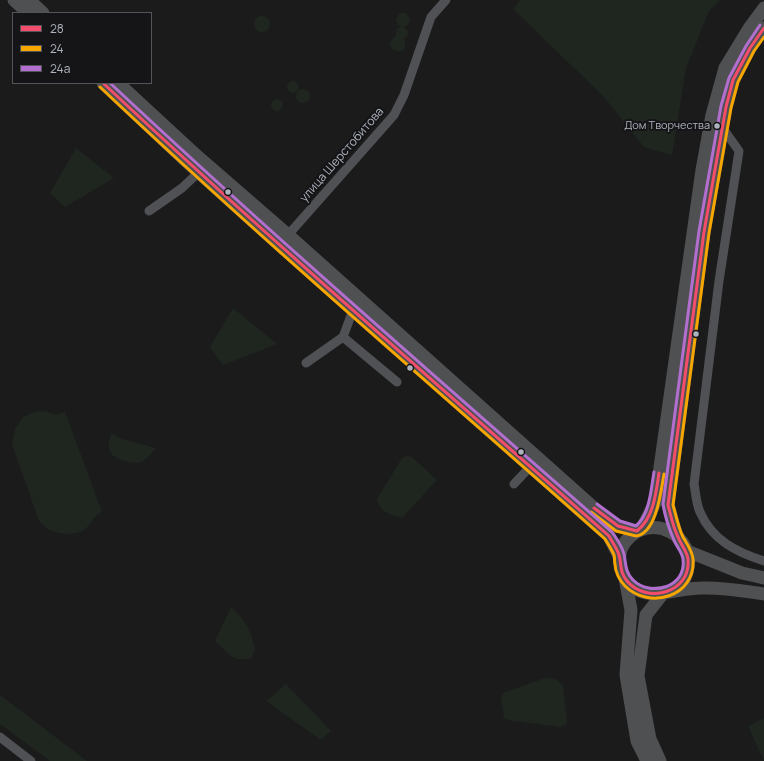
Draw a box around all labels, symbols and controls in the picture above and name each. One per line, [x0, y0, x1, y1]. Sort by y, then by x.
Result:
legend [12, 12, 152, 84]
text: 28 [50, 20, 64, 37]
text: 24 [50, 40, 64, 57]
text: 24a [50, 60, 70, 77]
street label: улица Шерстобитова [297, 105, 387, 205]
place label: Дом Творчества [624, 119, 710, 133]
marker: Дом Творчества [712, 121, 722, 131]
unlabelled marker [223, 187, 233, 197]
unlabelled marker [691, 329, 701, 339]
unlabelled marker [405, 363, 415, 373]
unlabelled marker [516, 447, 526, 457]

